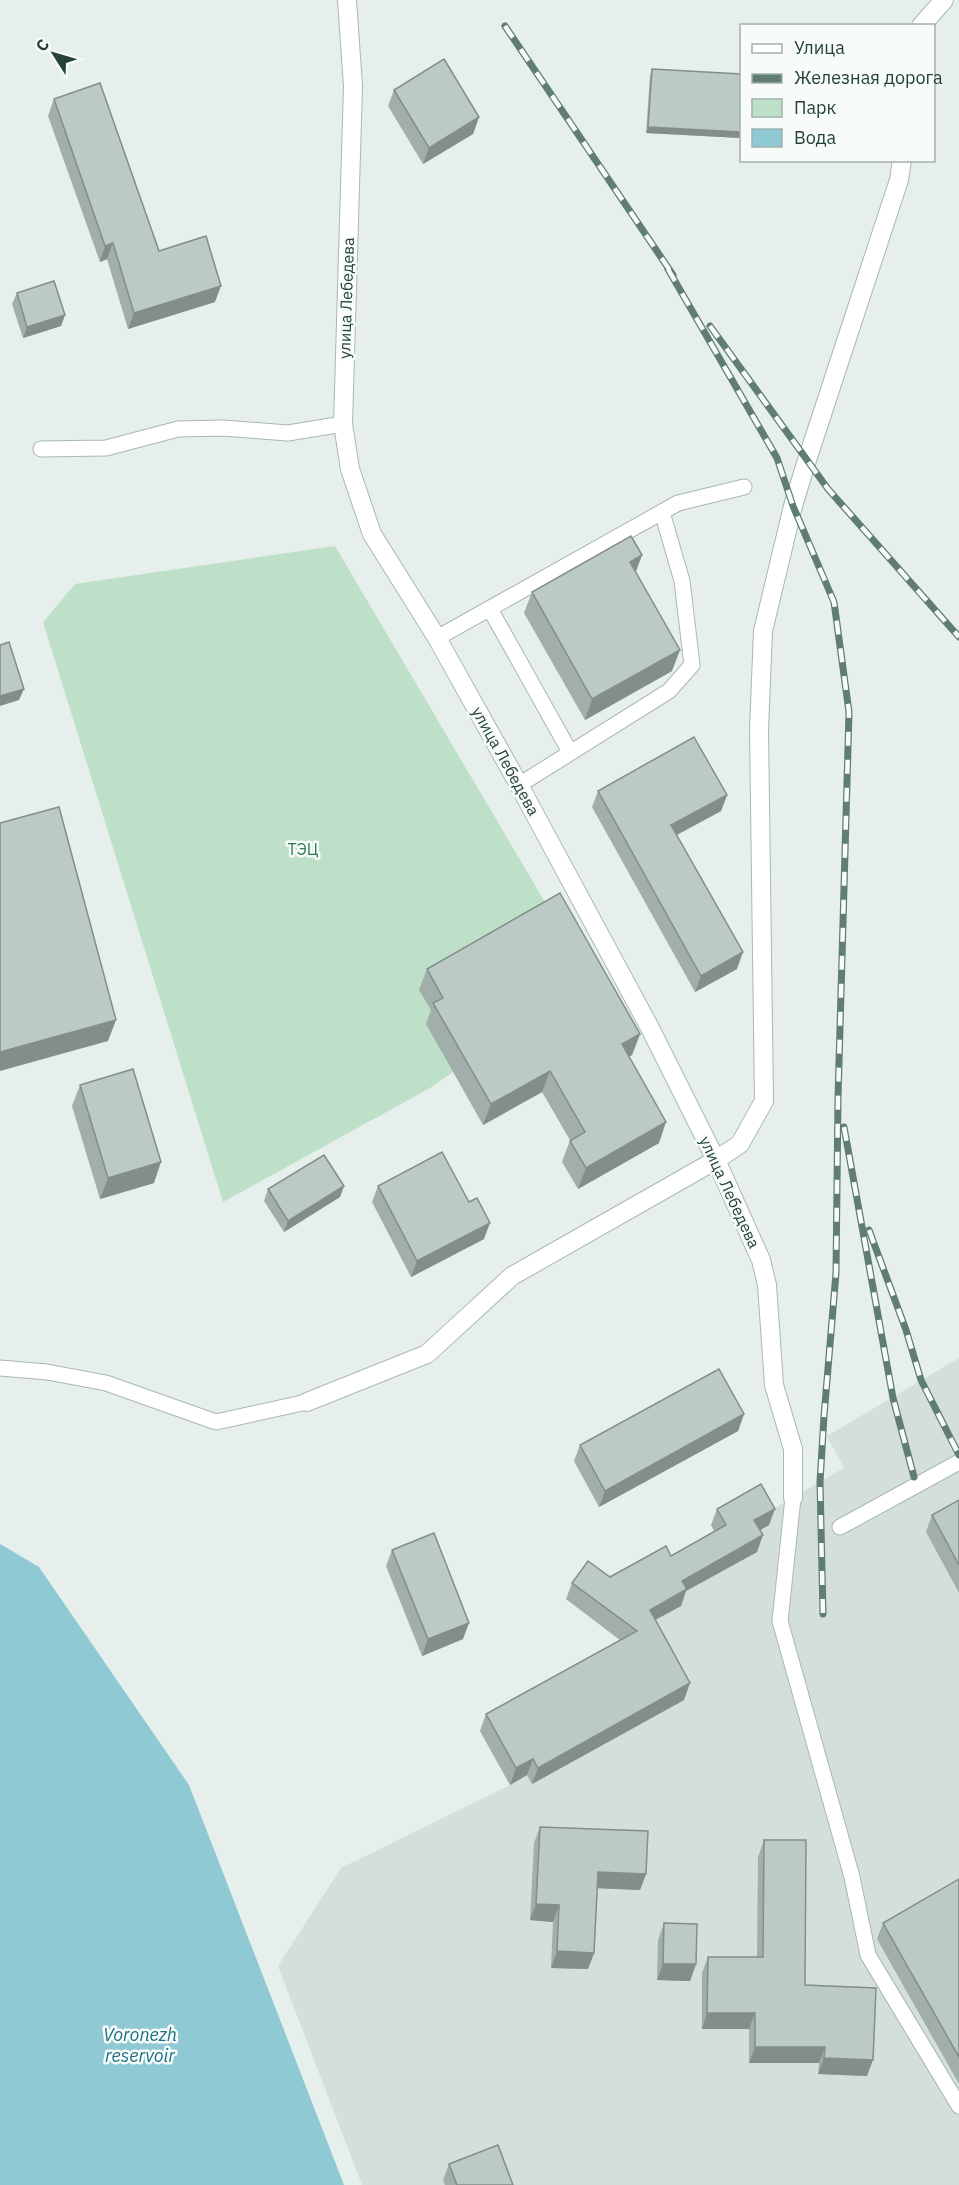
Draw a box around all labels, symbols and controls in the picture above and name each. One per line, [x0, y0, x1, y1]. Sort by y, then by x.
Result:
north arrow [24, 24, 84, 84]
legend [740, 24, 935, 162]
text: С [31, 35, 53, 55]
text: Улица [794, 36, 845, 59]
text: Железная дорога [794, 66, 943, 89]
text: Парк [794, 96, 837, 119]
text: Вода [794, 126, 837, 149]
street label: улица Лебедева [334, 237, 358, 359]
street label: улица Лебедева [468, 703, 544, 819]
park label: ТЭЦ [288, 839, 319, 859]
street label: улица Лебедева [695, 1133, 765, 1252]
water label: Voronezh reservoir [103, 2023, 177, 2067]

